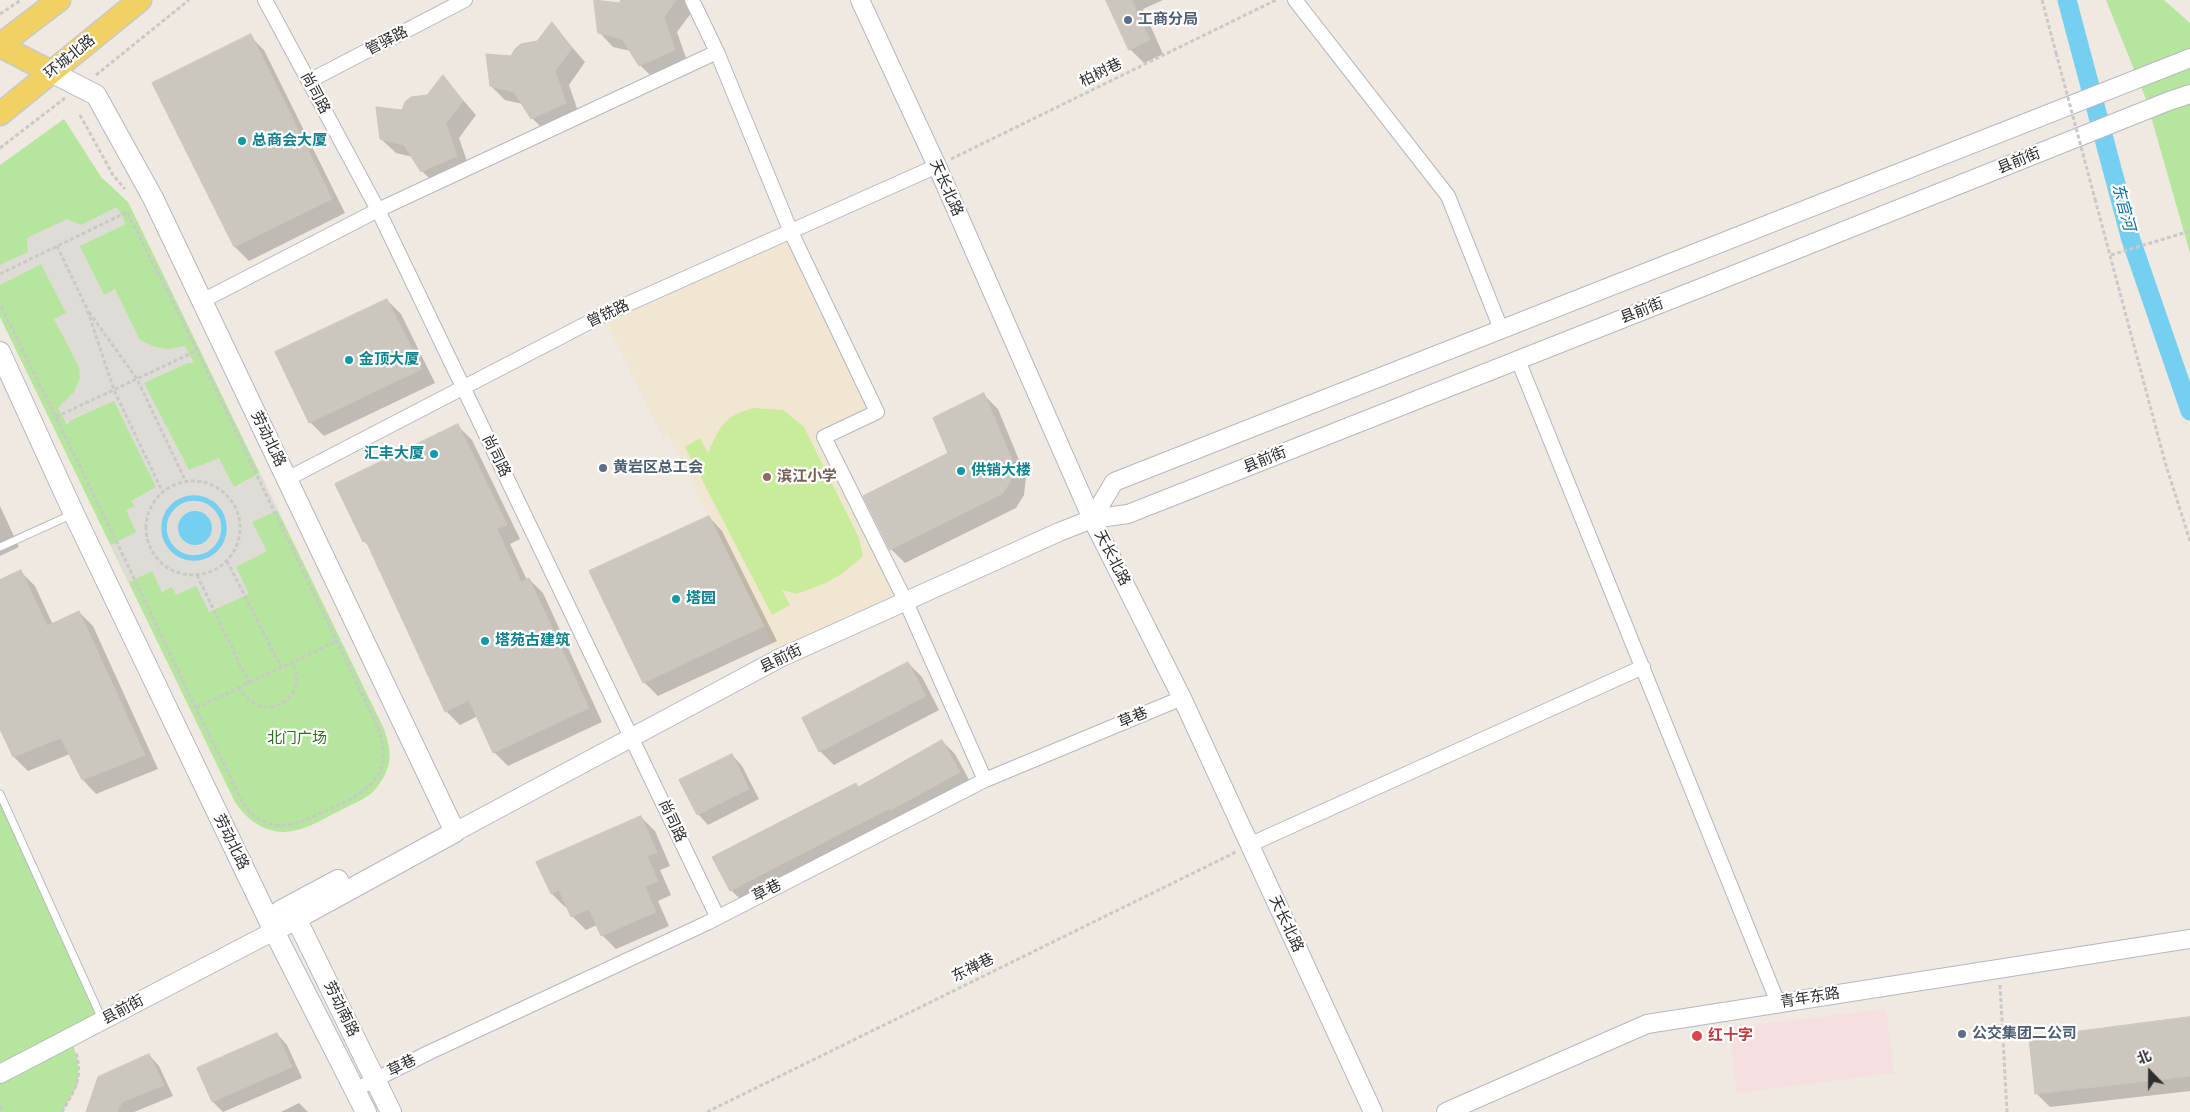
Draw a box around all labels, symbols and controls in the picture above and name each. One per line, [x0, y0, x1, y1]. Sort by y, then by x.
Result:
place label: 工商分局 [1138, 11, 1198, 29]
marker: 工商分局 [1122, 14, 1134, 26]
street label: 管驿路 [363, 23, 411, 59]
street label: 环城北路 [41, 31, 99, 83]
street label: 柏树巷 [1077, 55, 1125, 91]
street label: 尚司路 [296, 69, 334, 117]
place label: 总商会大厦 [252, 132, 327, 150]
marker: 总商会大厦 [236, 135, 248, 147]
street label: 县前街 [1995, 144, 2043, 178]
street label: 天长北路 [926, 157, 966, 219]
water label: 东官河 [2108, 181, 2138, 233]
street label: 县前街 [1618, 295, 1666, 327]
street label: 曾铣路 [584, 296, 632, 332]
place label: 金顶大厦 [359, 351, 419, 369]
marker: 金顶大厦 [343, 354, 355, 366]
street label: 劳动北路 [247, 408, 289, 470]
street label: 尚司路 [478, 432, 514, 480]
street label: 县前街 [1241, 443, 1289, 477]
place label: 汇丰大厦 [364, 445, 424, 463]
marker: 汇丰大厦 [428, 448, 440, 460]
place label: 黄岩区总工会 [613, 459, 703, 477]
marker: 黄岩区总工会 [597, 462, 609, 474]
place label: 供销大楼 [971, 462, 1031, 480]
marker: 供销大楼 [955, 465, 967, 477]
place label: 滨江小学 [777, 468, 837, 486]
marker: 滨江小学 [761, 471, 773, 483]
street label: 天长北路 [1090, 527, 1134, 589]
place label: 塔园 [686, 590, 716, 608]
marker: 塔园 [670, 593, 682, 605]
place label: 塔苑古建筑 [495, 632, 570, 650]
marker: 塔苑古建筑 [479, 635, 491, 647]
street label: 县前街 [757, 641, 805, 677]
street label: 草巷 [1116, 704, 1150, 732]
park label: 北门广场 [267, 730, 327, 748]
street label: 尚司路 [654, 797, 690, 845]
street label: 劳动北路 [210, 811, 252, 873]
street label: 草巷 [750, 876, 784, 906]
street label: 天长北路 [1265, 893, 1307, 955]
street label: 东禅巷 [949, 950, 997, 986]
street label: 劳动南路 [320, 978, 362, 1040]
street label: 青年东路 [1779, 984, 1841, 1012]
street label: 县前街 [99, 991, 147, 1029]
place label: 公交集团二公司 [1972, 1025, 2077, 1043]
place label: 红十字 [1708, 1027, 1753, 1045]
marker: 公交集团二公司 [1956, 1028, 1968, 1040]
marker: 红十字 [1690, 1029, 1704, 1043]
north arrow [2125, 1047, 2175, 1097]
text: 北 [2135, 1047, 2154, 1068]
street label: 草巷 [385, 1051, 419, 1081]

